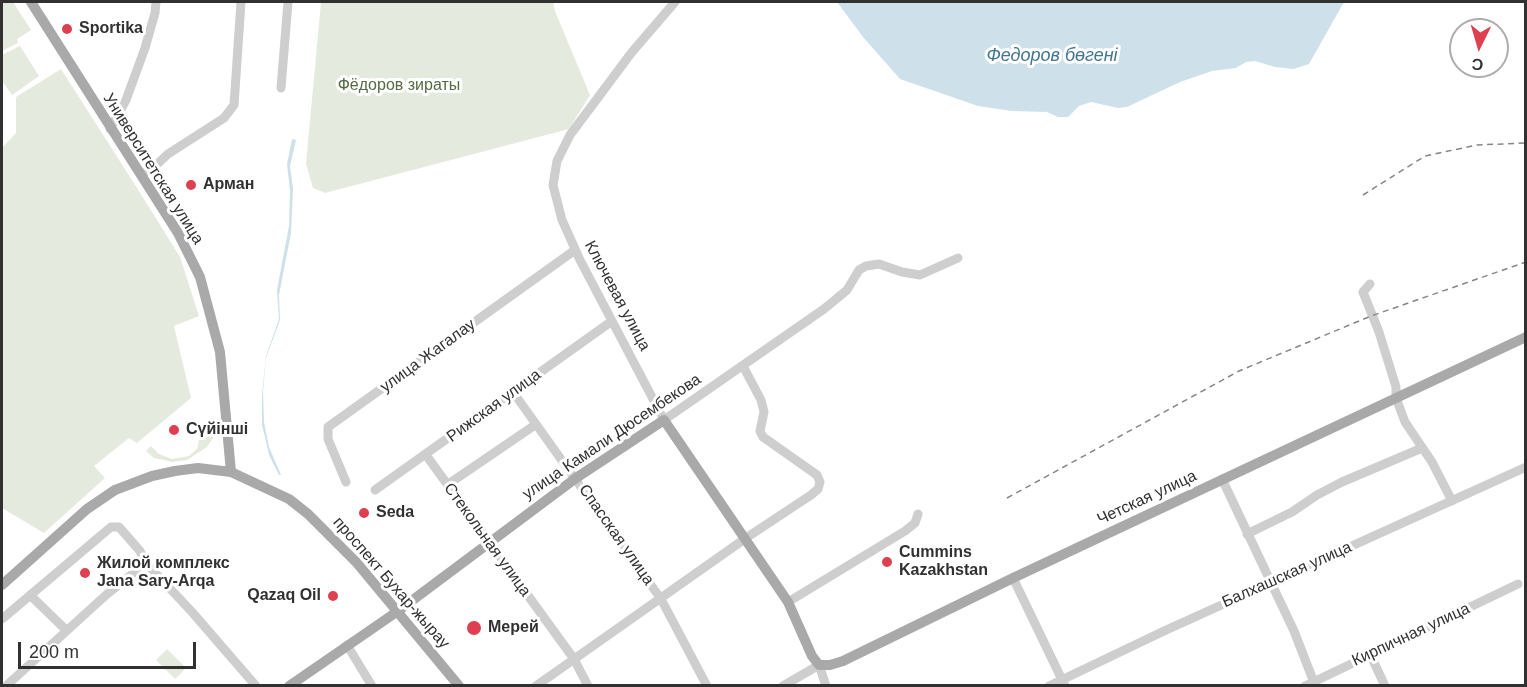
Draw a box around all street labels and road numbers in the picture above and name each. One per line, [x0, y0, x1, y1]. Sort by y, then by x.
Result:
street label: Университетская улица [99, 90, 207, 248]
street label: Ключевая улица [580, 238, 654, 354]
street label: улица Жагалау [377, 315, 479, 397]
street label: Рижская улица [443, 365, 545, 447]
street label: улица Камали Дюсембекова [519, 370, 705, 504]
street label: Четская улица [1094, 467, 1200, 529]
street label: Стекольная улица [439, 479, 535, 601]
street label: Спасская улица [574, 481, 658, 589]
street label: проспект Бухар-жырау [329, 513, 453, 653]
street label: Балхашская улица [1219, 538, 1355, 612]
street label: Кирпичная улица [1349, 599, 1473, 671]

